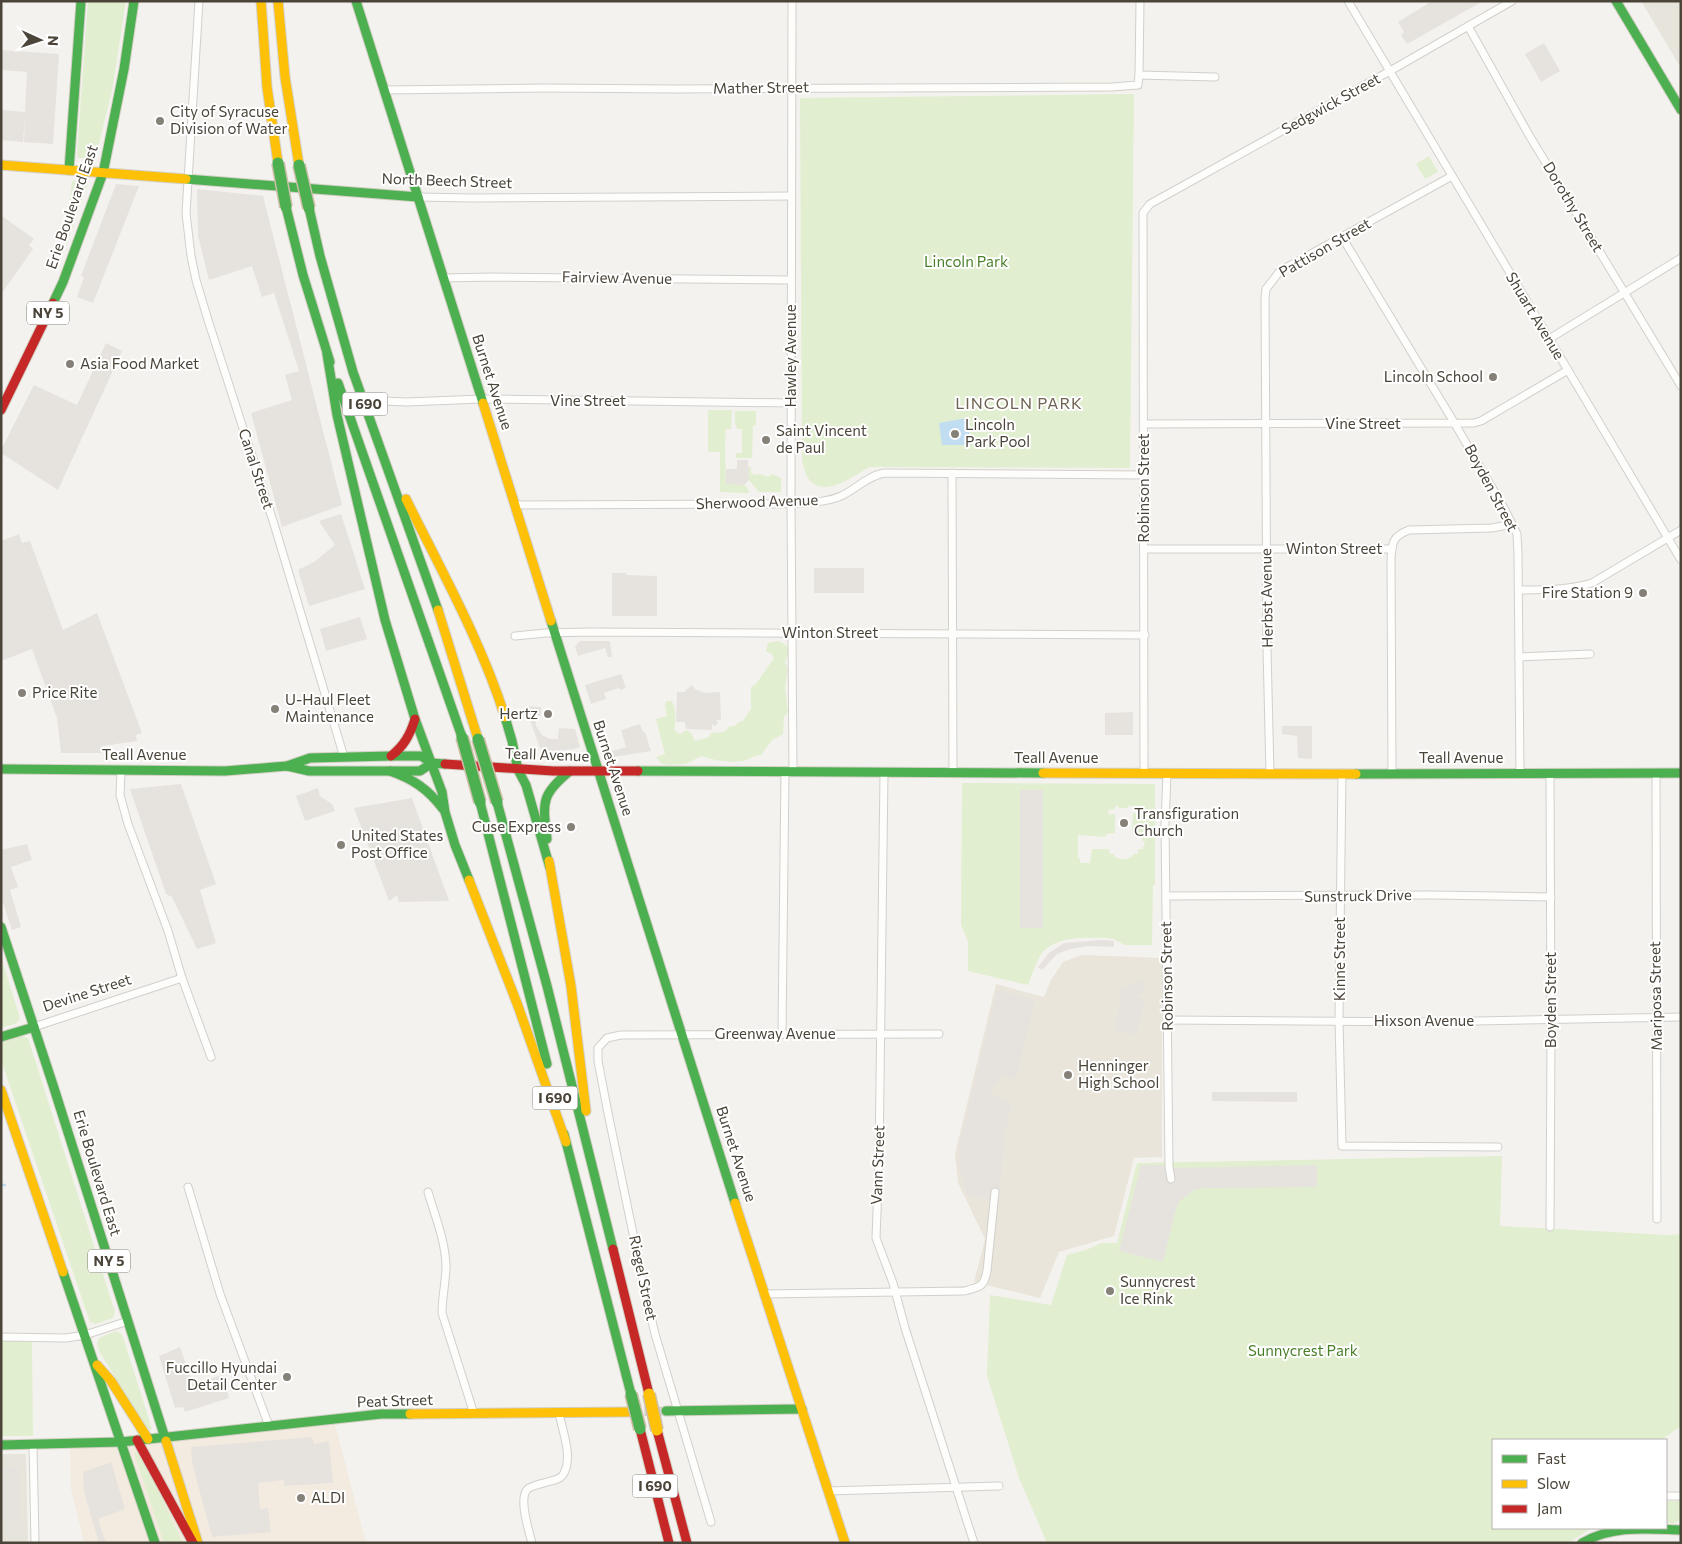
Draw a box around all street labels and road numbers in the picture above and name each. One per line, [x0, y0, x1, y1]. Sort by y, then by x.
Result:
street label: Sedgwick Street [1278, 69, 1383, 138]
street label: Mather Street [713, 77, 809, 97]
street label: Erie Boulevard East [41, 142, 101, 271]
street label: Dorothy Street [1540, 158, 1608, 255]
street label: North Beech Street [381, 169, 513, 191]
street label: Pattison Street [1275, 214, 1374, 281]
street label: Fairview Avenue [562, 267, 672, 287]
street label: Shuart Avenue [1503, 269, 1569, 362]
road number: NY 5 [27, 302, 69, 324]
street label: Hawley Avenue [781, 304, 799, 408]
street label: Burnet Avenue [469, 332, 517, 432]
street label: Vine Street [550, 391, 626, 409]
road number: I 690 [342, 392, 388, 416]
street label: Vine Street [1325, 414, 1401, 432]
street label: Canal Street [235, 426, 278, 511]
street label: Robinson Street [1134, 433, 1152, 543]
street label: Boyden Street [1461, 441, 1522, 534]
street label: Sherwood Avenue [695, 490, 819, 512]
street label: Winton Street [1286, 539, 1382, 557]
street label: Herbst Avenue [1256, 548, 1276, 648]
street label: Winton Street [782, 623, 878, 641]
street label: Burnet Avenue [590, 718, 638, 818]
street label: Teall Avenue [504, 744, 590, 764]
street label: Teall Avenue [102, 745, 186, 763]
street label: Teall Avenue [1014, 748, 1098, 766]
street label: Teall Avenue [1419, 748, 1503, 766]
street label: Sunstruck Drive [1304, 885, 1412, 905]
street label: Kinne Street [1330, 917, 1348, 1001]
street label: Robinson Street [1156, 921, 1176, 1031]
street label: Mariposa Street [1645, 941, 1665, 1051]
street label: Boyden Street [1541, 952, 1559, 1048]
street label: Devine Street [40, 969, 133, 1015]
street label: Hixson Avenue [1374, 1011, 1474, 1029]
street label: Greenway Avenue [714, 1024, 836, 1042]
road number: I 690 [532, 1086, 578, 1110]
street label: Burnet Avenue [713, 1104, 761, 1204]
street label: Erie Boulevard East [70, 1108, 126, 1238]
street label: Vann Street [867, 1125, 887, 1205]
street label: Riegel Street [626, 1233, 662, 1322]
road number: NY 5 [88, 1250, 130, 1272]
street label: Peat Street [357, 1390, 433, 1410]
road number: I 690 [632, 1474, 678, 1498]

